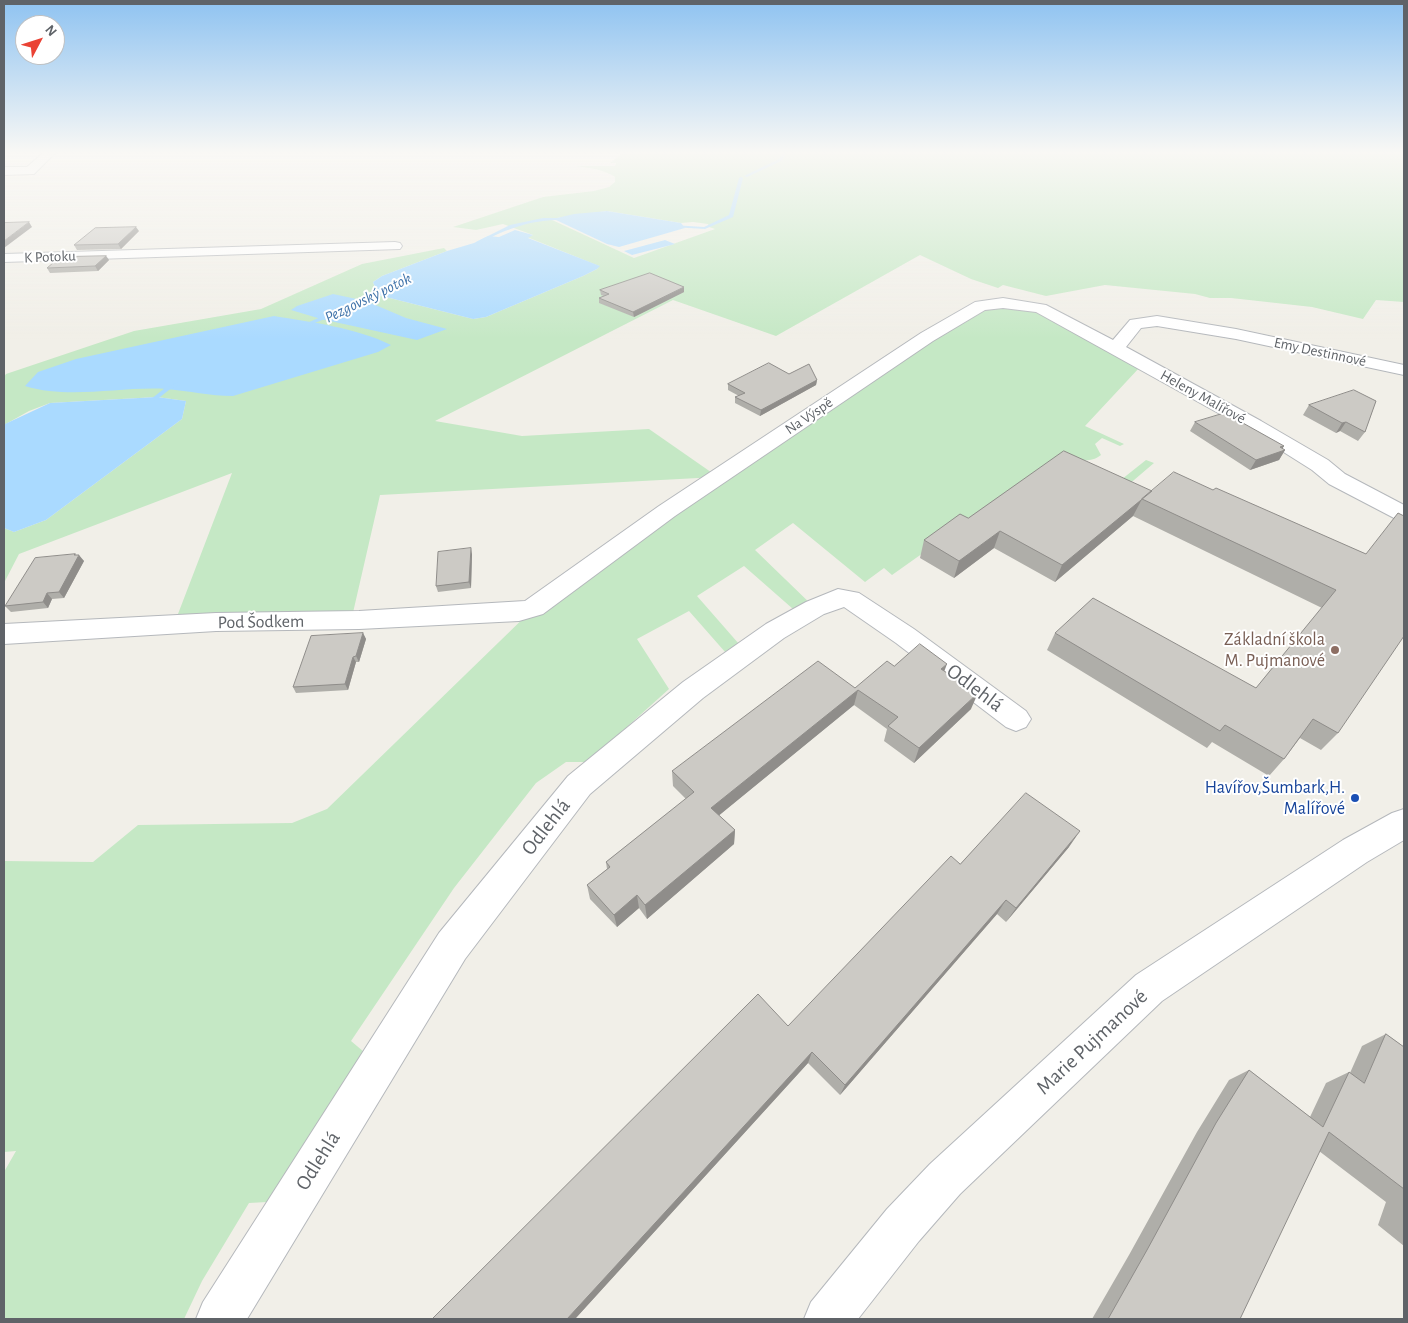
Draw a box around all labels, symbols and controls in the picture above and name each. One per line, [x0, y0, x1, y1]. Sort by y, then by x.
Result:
north arrow [15, 15, 65, 65]
text: N [42, 23, 59, 39]
street label: K Potoku [24, 247, 76, 267]
water label: Pezgovský potok [322, 269, 414, 327]
street label: Emy Destinnové [1272, 333, 1368, 371]
street label: Heleny Malířové [1157, 366, 1249, 428]
street label: Na Výspě [782, 393, 836, 439]
street label: Pod Šodkem [217, 610, 305, 634]
place label: Základní škola M. Pujmanové [1224, 629, 1325, 672]
marker: Základní škola M. Pujmanové [1329, 644, 1341, 656]
street label: Odlehlá [942, 658, 1008, 718]
place label: Havířov,Šumbark,H. Malířové [1205, 777, 1345, 820]
marker: Havířov,Šumbark,H. Malířové [1349, 792, 1361, 804]
street label: Odlehlá [516, 794, 576, 860]
street label: Marie Pujmanové [1031, 984, 1153, 1100]
street label: Odlehlá [290, 1127, 346, 1195]

